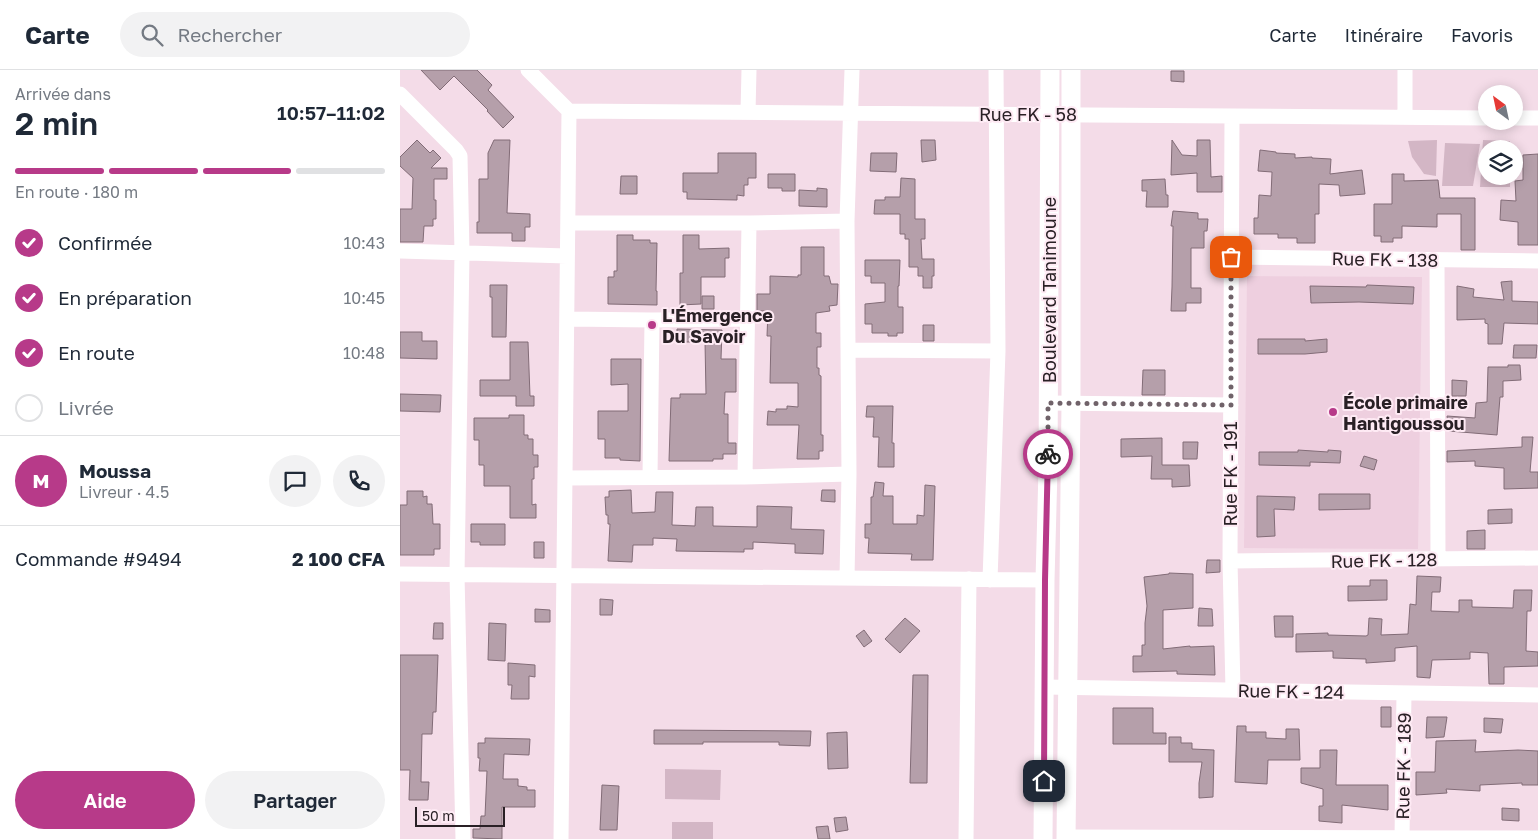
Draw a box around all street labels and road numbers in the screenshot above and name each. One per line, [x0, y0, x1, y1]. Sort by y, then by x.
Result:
street label: Rue FK - 58 [979, 103, 1077, 125]
street label: Boulevard Tanimoune [1038, 197, 1060, 383]
street label: Rue FK - 138 [1331, 247, 1439, 271]
street label: Rue FK - 191 [1219, 421, 1241, 527]
street label: Rue FK - 128 [1330, 548, 1438, 572]
street label: Rue FK - 124 [1237, 679, 1345, 703]
street label: Rue FK - 189 [1391, 712, 1415, 820]

